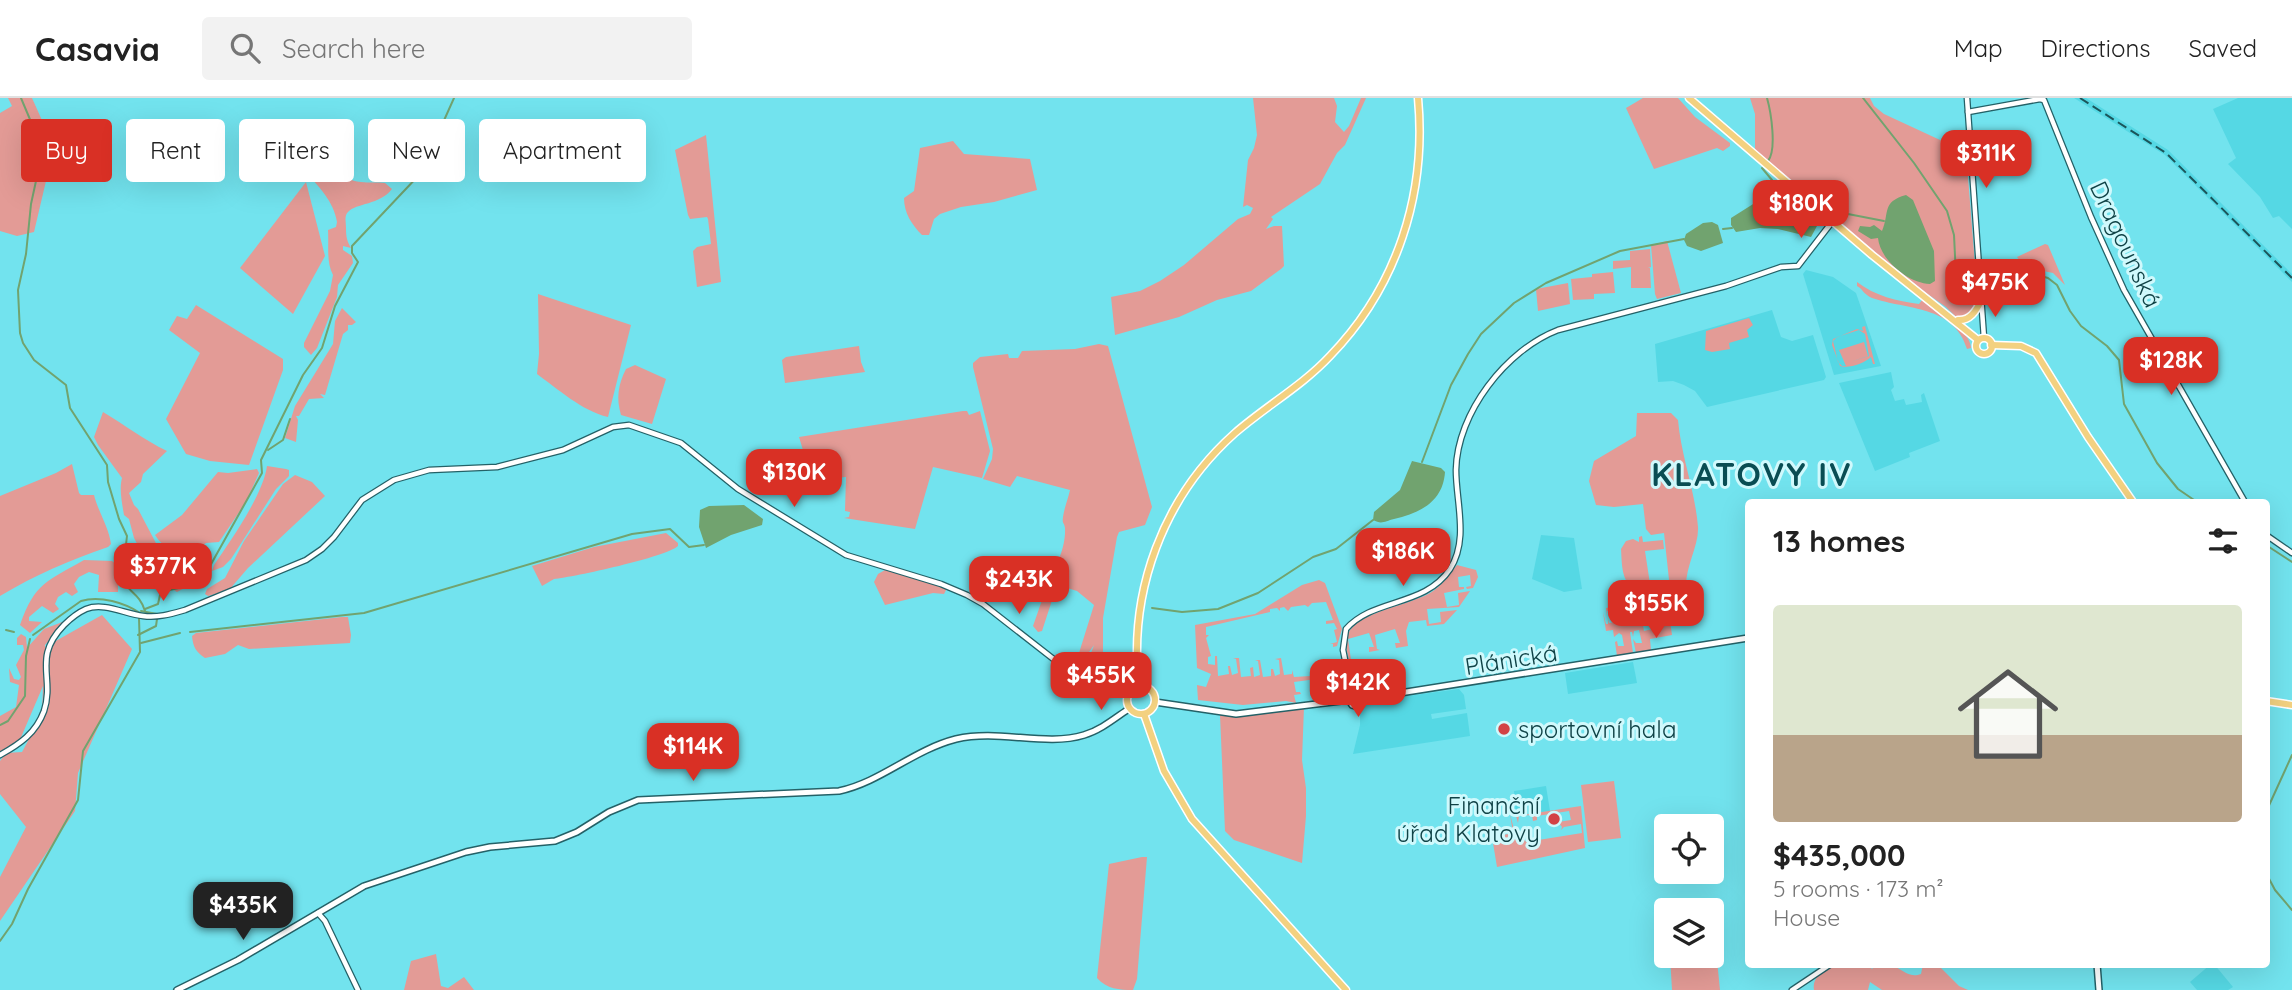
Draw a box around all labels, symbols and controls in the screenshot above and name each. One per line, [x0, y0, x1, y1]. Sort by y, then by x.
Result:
search box [202, 17, 692, 80]
text: Casavia [35, 28, 160, 69]
icon: search [226, 29, 264, 67]
text: Search here [282, 32, 426, 65]
text: Map [1954, 33, 2003, 63]
text: Directions [2041, 33, 2151, 63]
text: Saved [2189, 33, 2257, 63]
chip: Buy [21, 119, 112, 182]
chip: Rent [126, 119, 225, 182]
chip: Filters [239, 119, 354, 182]
chip: New [368, 119, 465, 182]
chip: Apartment [479, 119, 646, 182]
pin: $311K [1937, 130, 2035, 190]
text: $311K [1956, 138, 2016, 167]
street label: Dragounská [2084, 176, 2168, 312]
pin: $180K [1752, 180, 1850, 240]
text: $180K [1769, 188, 1833, 217]
pin: $475K [1946, 260, 2044, 319]
text: $475K [1961, 267, 2029, 296]
pin: $128K [2122, 338, 2220, 397]
text: $128K [2139, 345, 2203, 374]
pin: $130K [745, 450, 843, 509]
district label: KLATOVY IV [1651, 454, 1853, 494]
text: $130K [762, 457, 826, 486]
text: 13 homes [1773, 522, 1905, 560]
icon: filters [2204, 522, 2242, 560]
pin: $186K [1354, 528, 1452, 588]
text: $186K [1371, 536, 1435, 565]
pin: $377K [114, 544, 212, 603]
text: $377K [130, 551, 196, 580]
pin: $243K [970, 556, 1068, 616]
text: $243K [985, 564, 1053, 593]
pin: $155K [1607, 580, 1705, 640]
text: $155K [1624, 588, 1688, 617]
street label: Plánická [1463, 637, 1559, 681]
icon: home [1945, 651, 2071, 777]
pin: $455K [1052, 652, 1150, 712]
text: $455K [1067, 660, 1135, 689]
pin: $142K [1309, 660, 1407, 719]
text: $142K [1326, 667, 1390, 696]
place label: sportovní hala [1518, 714, 1676, 744]
marker: sportovní hala [1496, 721, 1512, 737]
pin: $114K [644, 724, 742, 783]
text: $114K [663, 731, 723, 760]
place label: Finanční úřad Klatovy [1396, 790, 1541, 848]
marker: Finanční úřad Klatovy [1546, 811, 1562, 827]
map controls [1654, 814, 1724, 968]
button: locate [1654, 814, 1724, 884]
text: $435,000 [1773, 836, 1905, 874]
text: 5 rooms · 173 m² [1773, 874, 1944, 903]
pin: $435K [194, 882, 292, 942]
text: $435K [209, 890, 277, 919]
button: layers [1654, 898, 1724, 968]
text: House [1773, 903, 1840, 932]

